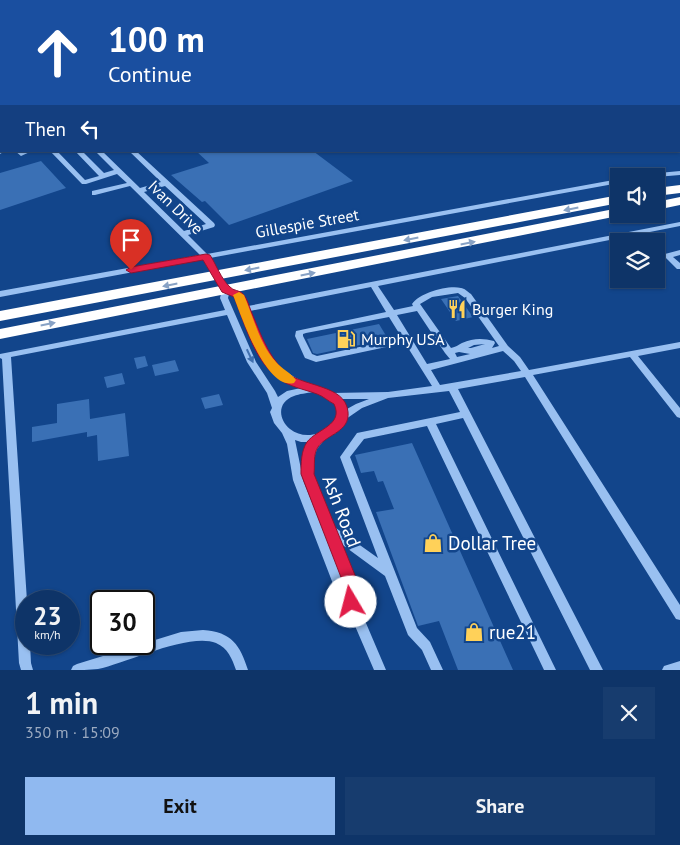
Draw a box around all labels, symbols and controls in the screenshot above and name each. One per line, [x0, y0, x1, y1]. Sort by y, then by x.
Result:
text: 100 m [108, 16, 205, 62]
icon: ahead [25, 20, 90, 85]
text: Continue [108, 60, 192, 88]
icon: left [76, 115, 104, 143]
text: Then [25, 117, 66, 141]
map controls [610, 168, 665, 288]
button: sound [610, 168, 665, 223]
street label: Ivan Drive [144, 176, 208, 238]
street label: Gillespie Street [254, 204, 361, 242]
one-way arrow [562, 205, 578, 213]
pin [110, 219, 152, 270]
icon: arrive [117, 226, 145, 254]
button: layers [610, 233, 665, 288]
one-way arrow [403, 236, 419, 244]
one-way arrow [460, 239, 475, 247]
one-way arrow [243, 266, 259, 274]
one-way arrow [301, 270, 316, 278]
one-way arrow [161, 281, 177, 289]
restaurant icon: Burger King [446, 298, 468, 320]
place label: Burger King [472, 299, 553, 319]
one-way arrow [40, 320, 56, 328]
fuel station icon: Murphy USA [335, 328, 357, 350]
place label: Murphy USA [361, 329, 445, 349]
one-way arrow [246, 349, 254, 363]
street label: Ash Road [317, 472, 367, 550]
place label: Dollar Tree [448, 531, 536, 555]
shop icon: Dollar Tree [422, 532, 444, 554]
position arrow [324, 575, 376, 627]
speed limit sign: 30 [90, 590, 155, 655]
text: 23 [33, 600, 62, 632]
place label: rue21 [489, 620, 536, 644]
shop icon: rue21 [463, 621, 485, 643]
text: km/h [34, 627, 61, 642]
text: 1 min [25, 683, 98, 722]
button: close [603, 687, 655, 739]
text: 350 m · 15:09 [25, 722, 120, 742]
button: Exit [25, 777, 335, 835]
button: Share [345, 777, 655, 835]

